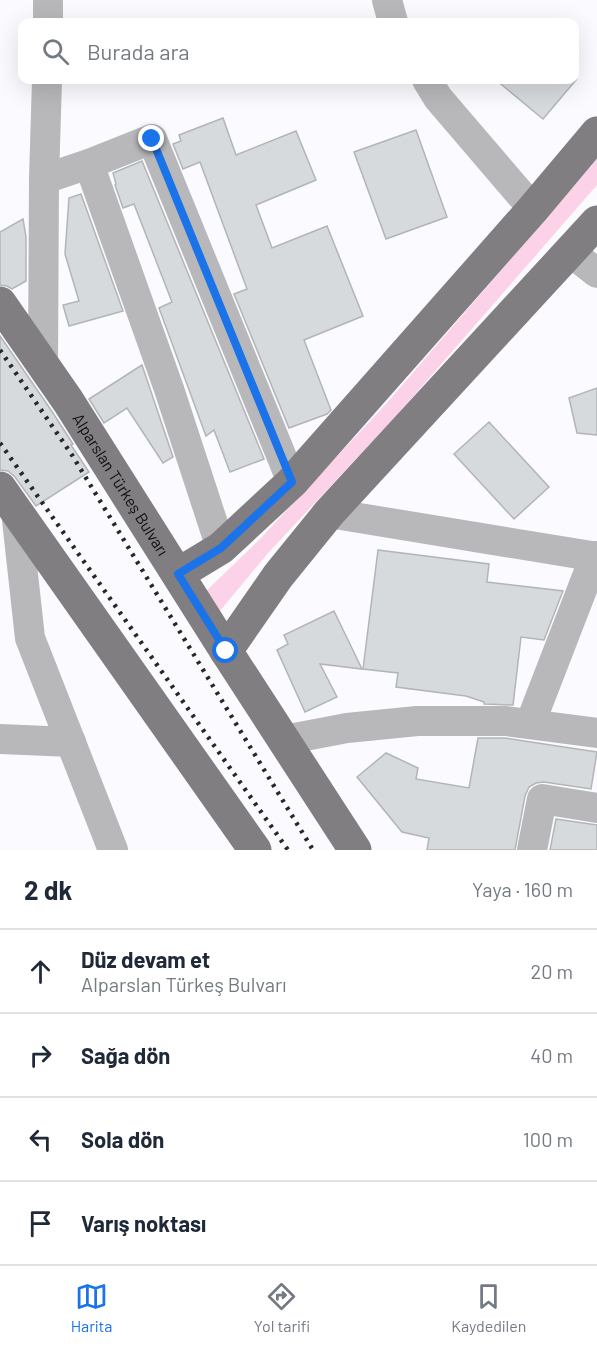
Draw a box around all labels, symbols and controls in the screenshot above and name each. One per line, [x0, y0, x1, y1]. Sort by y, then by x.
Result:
search box [18, 18, 579, 84]
icon: search [39, 35, 72, 68]
text: Burada ara [87, 38, 190, 64]
route end [138, 125, 164, 151]
street label: Alparslan Türkeş Bulvarı [69, 410, 173, 559]
route start [212, 637, 238, 663]
text: 2 dk [24, 874, 72, 905]
text: Yaya · 160 m [472, 877, 573, 901]
text: Düz devam et [81, 946, 210, 972]
icon: ahead [24, 955, 57, 988]
text: 20 m [530, 959, 573, 983]
text: Alparslan Türkeş Bulvarı [81, 972, 286, 996]
icon: right [24, 1039, 57, 1072]
text: Sağa dön [81, 1042, 170, 1068]
text: 40 m [530, 1043, 573, 1067]
icon: left [24, 1123, 57, 1156]
text: Sola dön [81, 1126, 164, 1152]
text: 100 m [523, 1127, 573, 1151]
icon: arrive [24, 1207, 57, 1240]
text: Varış noktası [81, 1210, 206, 1236]
tab: Harita [71, 1280, 113, 1335]
tab: Yol tarifi [254, 1280, 310, 1335]
tab: Kaydedilen [451, 1280, 526, 1335]

